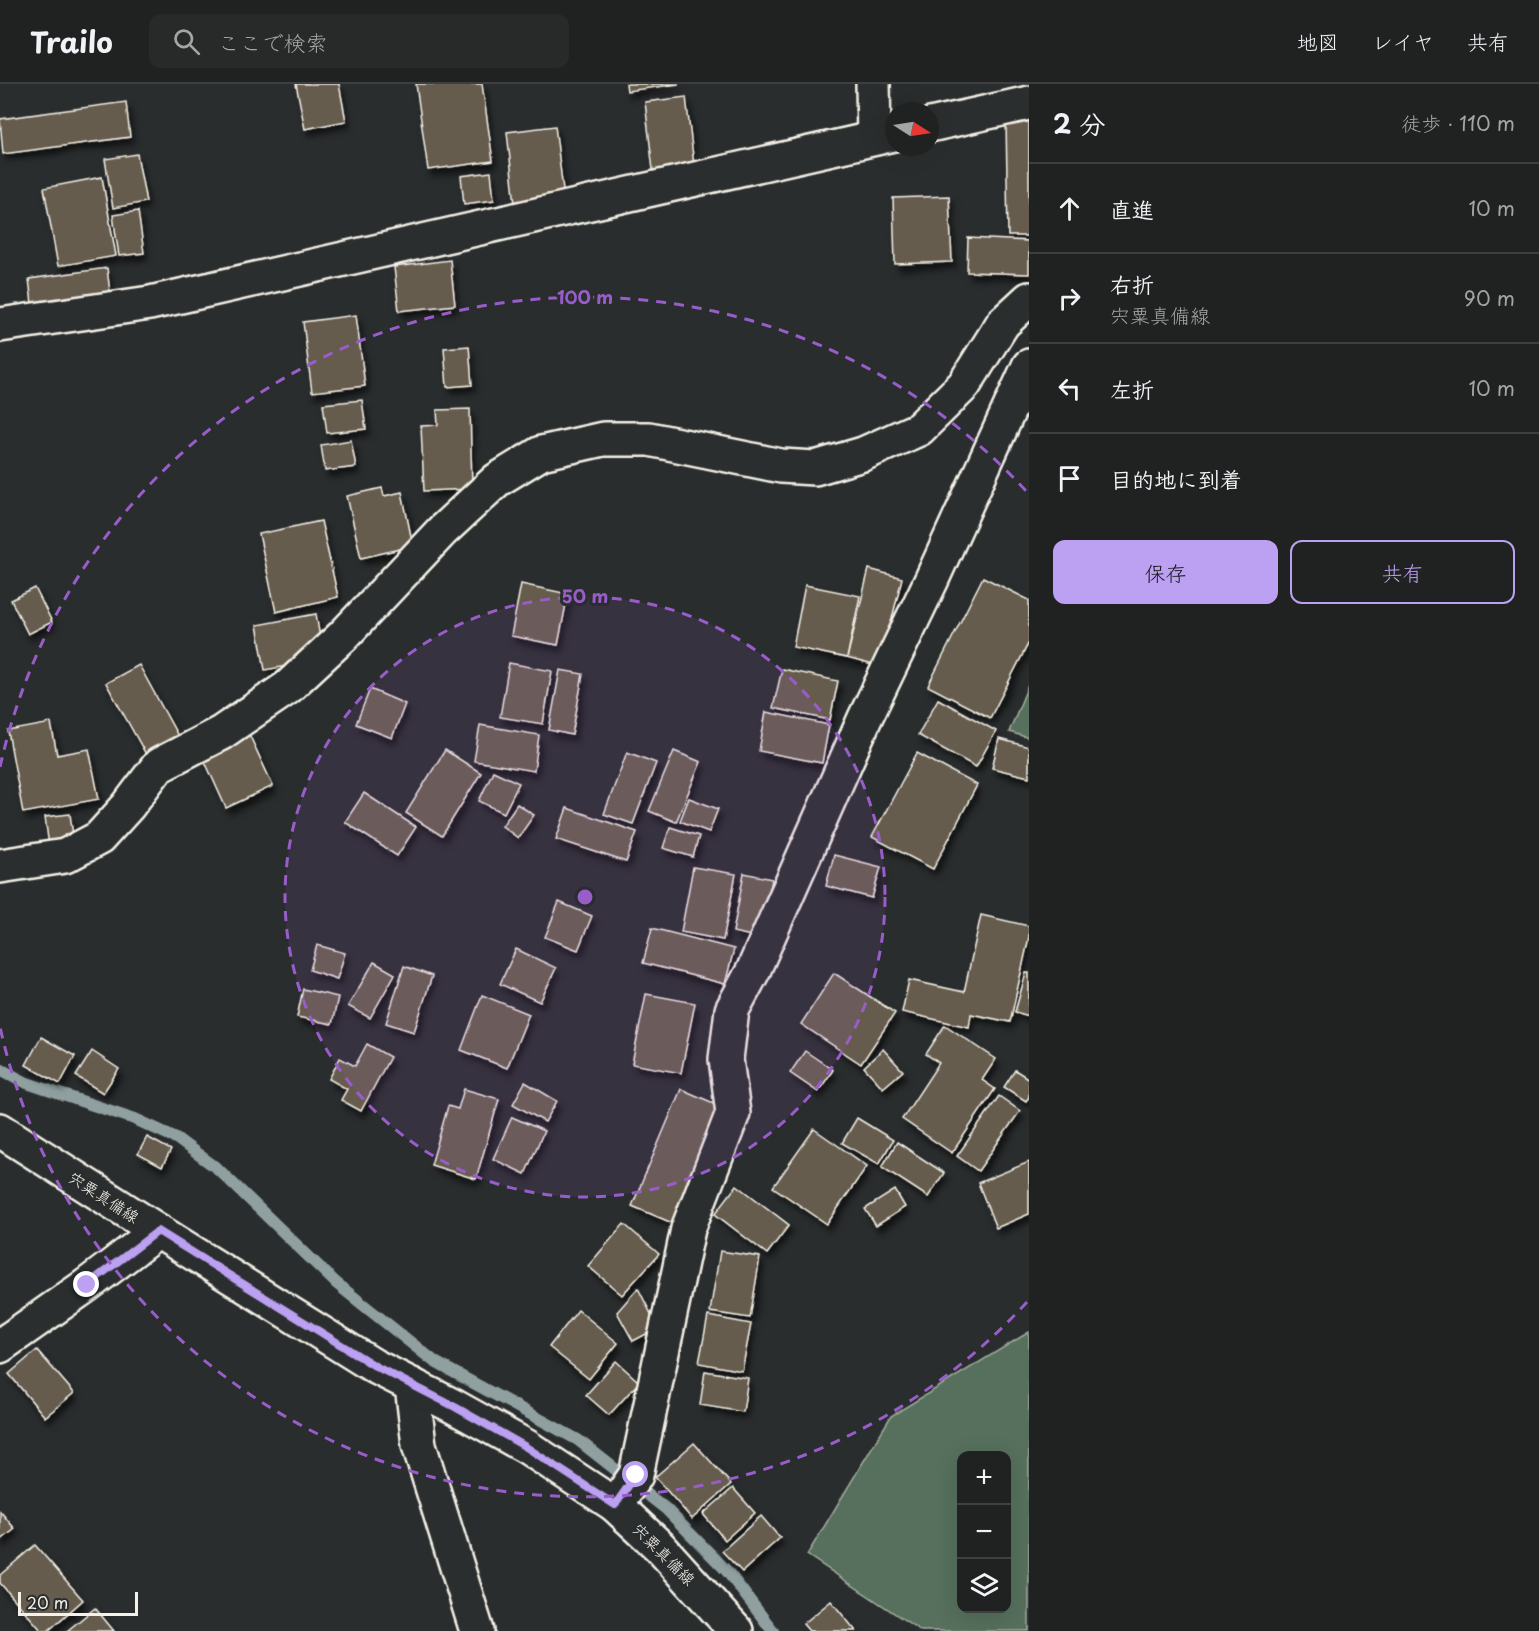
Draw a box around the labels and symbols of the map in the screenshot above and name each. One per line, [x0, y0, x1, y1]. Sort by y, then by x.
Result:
north arrow [885, 102, 939, 156]
text: 100 m [557, 283, 613, 310]
text: 50 m [562, 582, 608, 609]
centre of rings [575, 887, 595, 907]
street label: 宍粟真備線 [64, 1164, 145, 1228]
route end [73, 1271, 99, 1297]
route start [622, 1461, 648, 1487]
street label: 宍粟真備線 [628, 1517, 701, 1590]
scale bar [18, 1589, 138, 1616]

